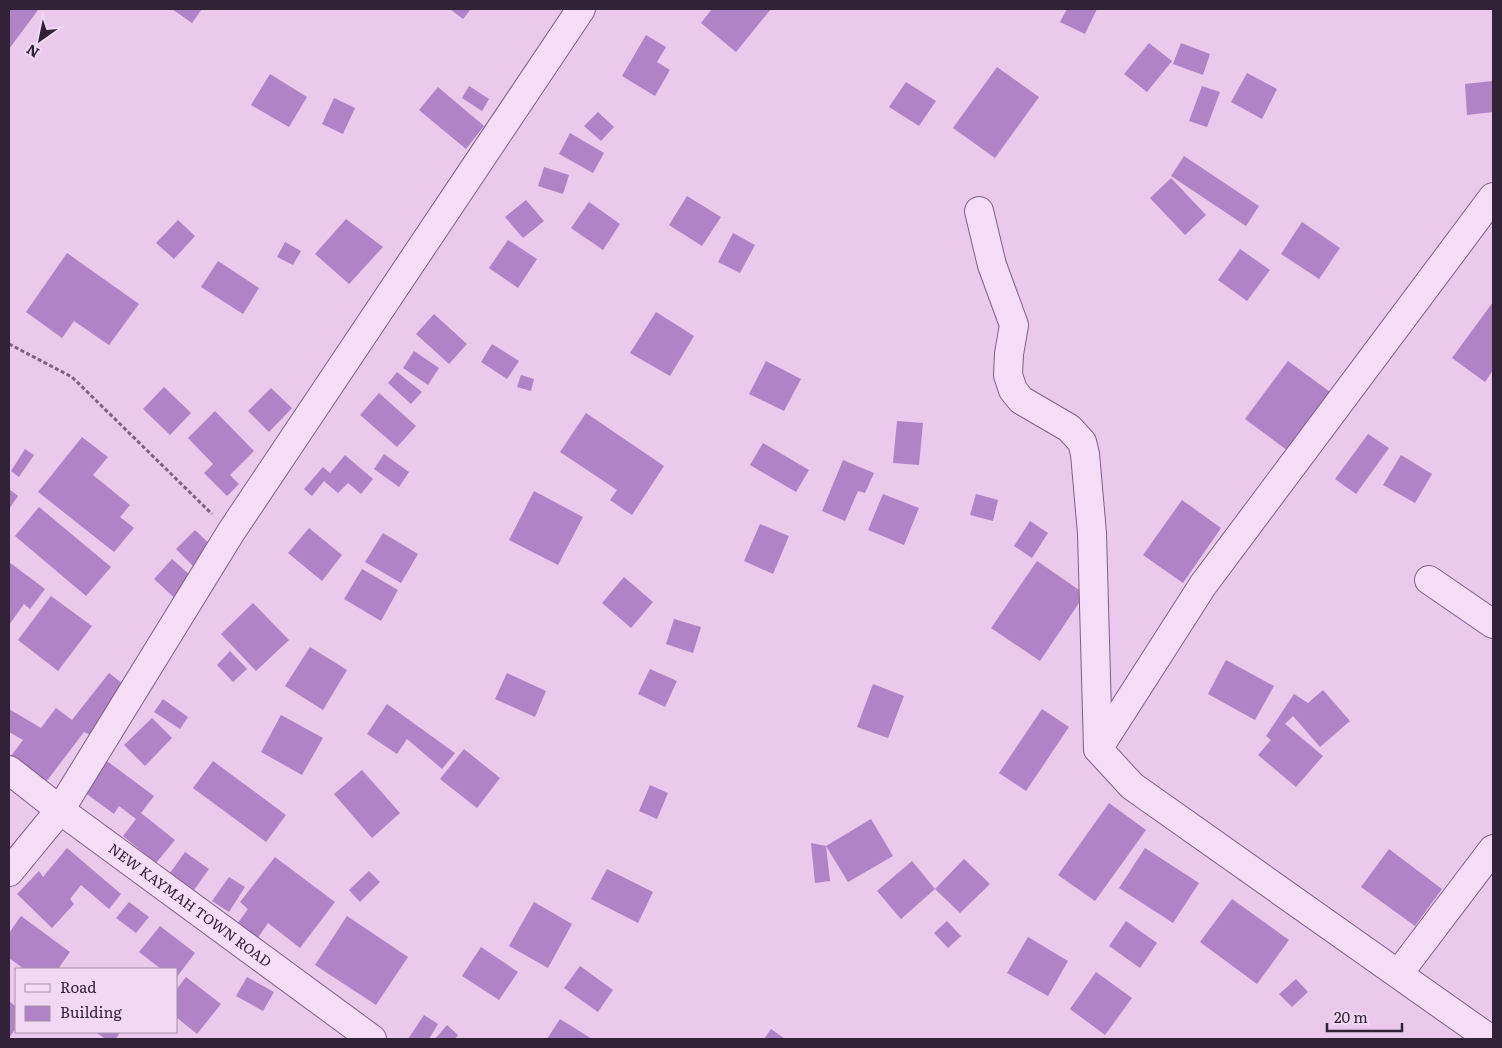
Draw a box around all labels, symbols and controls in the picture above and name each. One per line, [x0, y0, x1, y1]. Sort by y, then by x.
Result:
north arrow [15, 15, 65, 65]
text: N [22, 40, 43, 63]
street label: NEW KAYMAH TOWN ROAD [105, 838, 276, 971]
legend [15, 968, 178, 1033]
text: Road [60, 975, 96, 998]
text: Building [60, 1000, 122, 1023]
scale bar [1327, 1000, 1402, 1032]
text: 20 m [1334, 1005, 1368, 1028]

